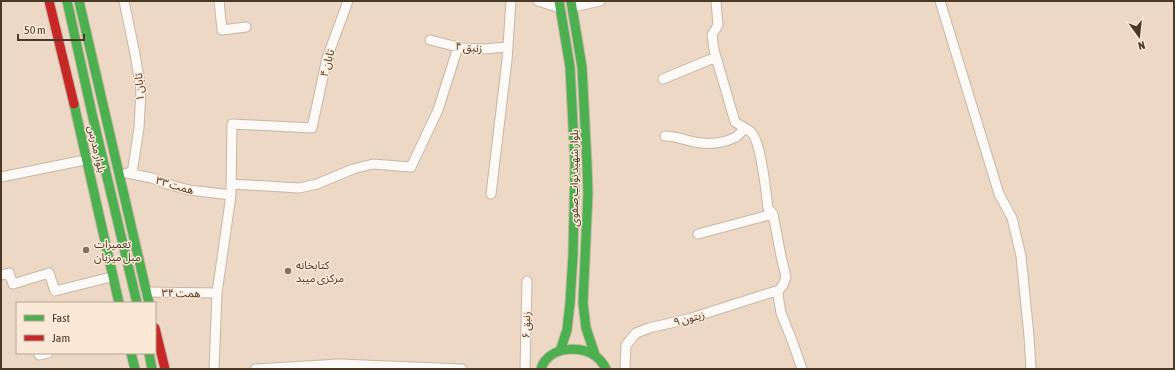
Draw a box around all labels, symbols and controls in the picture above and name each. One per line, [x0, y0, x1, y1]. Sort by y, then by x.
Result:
scale bar [18, 16, 84, 42]
north arrow [1119, 16, 1159, 56]
text: 50 m [24, 23, 46, 37]
text: N [1137, 39, 1146, 52]
street label: زنبق ۴ [455, 40, 483, 55]
street label: تابان ۴ [318, 48, 337, 78]
street label: تابان ۱ [132, 73, 147, 101]
street label: بلوار مدرس [85, 124, 108, 174]
street label: بلوار شهید نواب صفوی [568, 129, 581, 227]
street label: همت ۳۳ [155, 174, 195, 196]
place label: تعمیرات مبل میزبان [94, 238, 141, 264]
marker: تعمیرات مبل میزبان [81, 245, 91, 255]
place label: کتابخانه مرکزی میبد [296, 259, 344, 285]
marker: کتابخانه مرکزی میبد [283, 266, 293, 276]
street label: همت ۳۴ [161, 287, 201, 299]
legend [16, 302, 156, 354]
street label: زیتون ۹ [672, 308, 706, 329]
text: Fast [52, 311, 70, 325]
street label: زنبق ۶ [520, 311, 533, 339]
text: Jam [52, 331, 70, 345]

